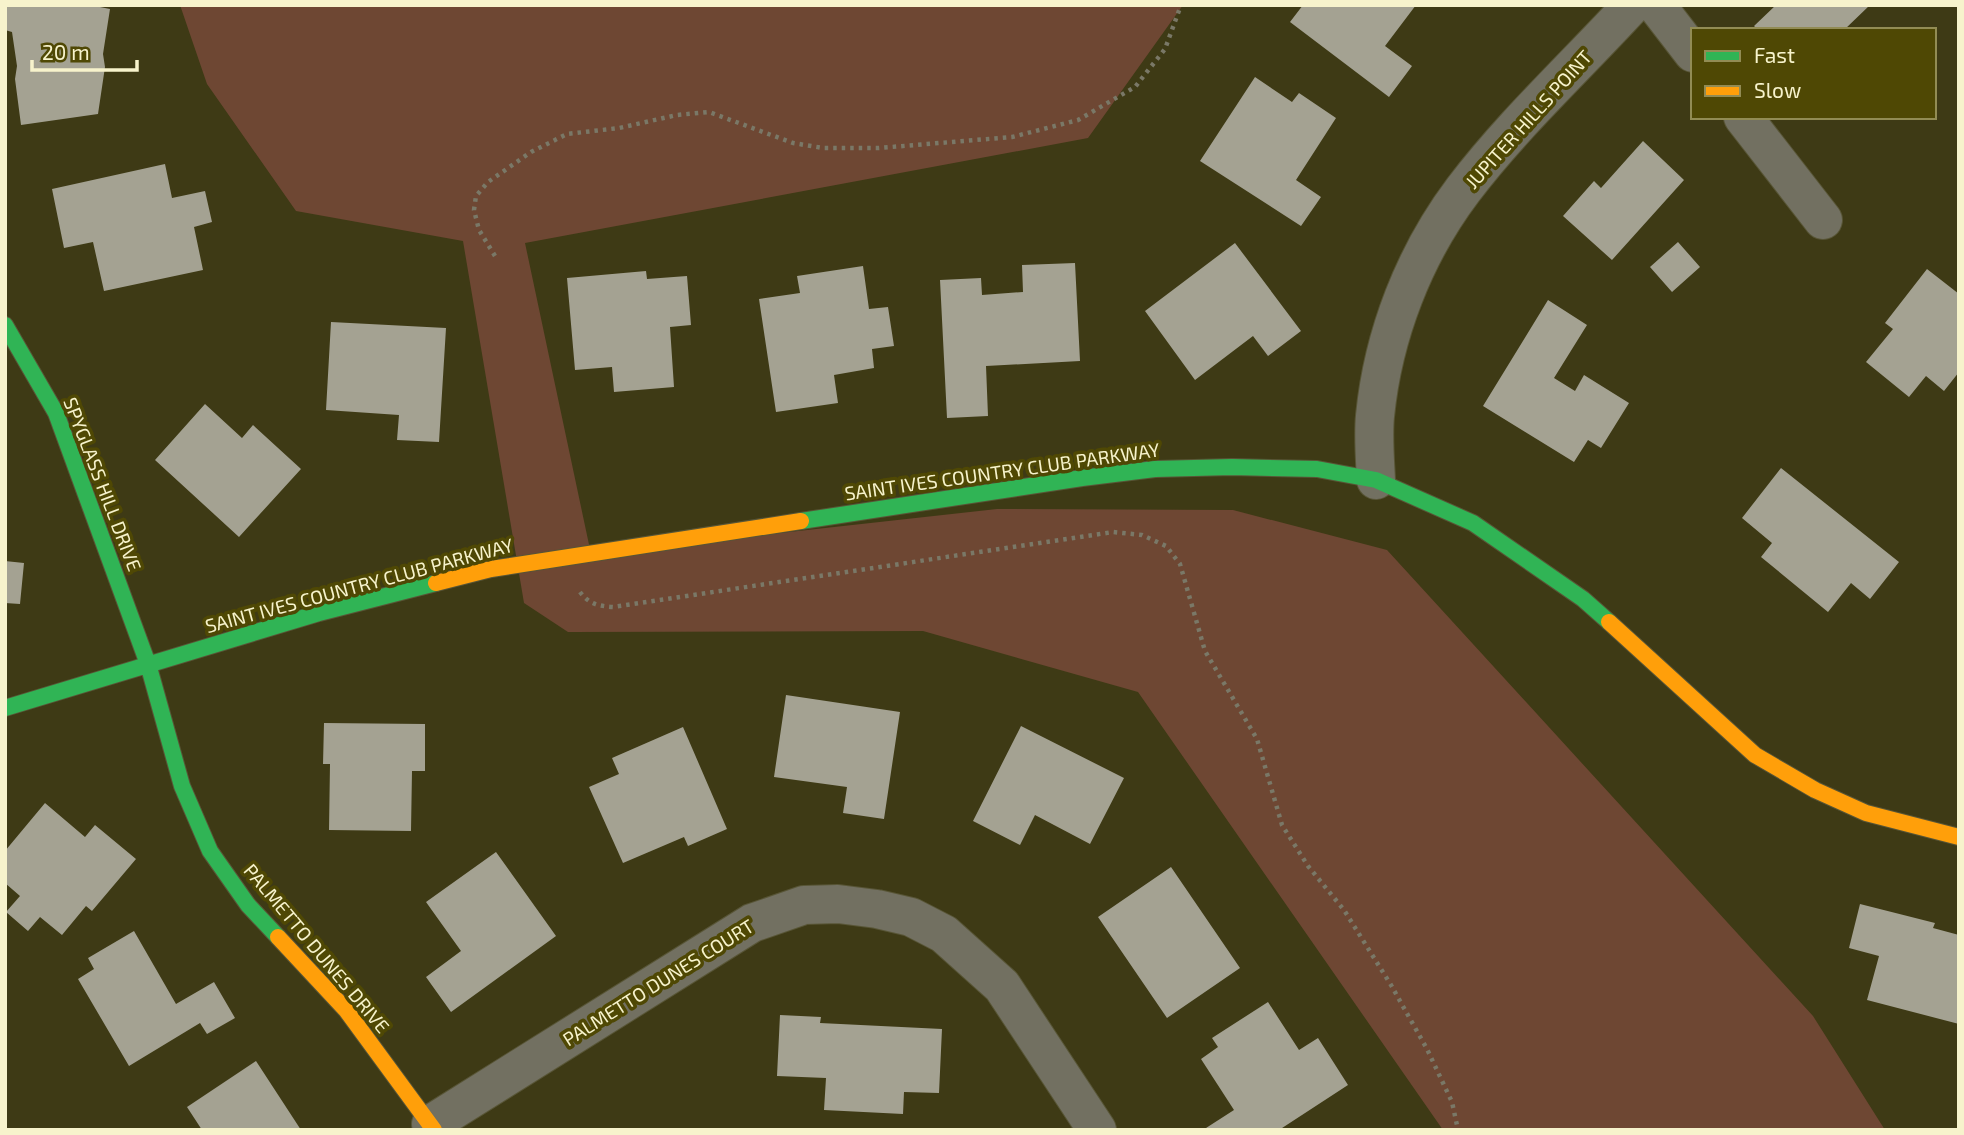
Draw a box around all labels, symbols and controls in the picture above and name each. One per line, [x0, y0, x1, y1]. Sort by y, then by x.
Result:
scale bar [32, 28, 136, 72]
legend [1691, 28, 1936, 119]
text: 20 m [42, 39, 90, 64]
text: Fast [1754, 42, 1795, 67]
street label: JUPITER HILLS POINT [1460, 45, 1596, 193]
text: Slow [1754, 77, 1801, 102]
street label: SPYGLASS HILL DRIVE [59, 394, 147, 574]
street label: SAINT IVES COUNTRY CLUB PARKWAY [843, 437, 1161, 504]
street label: SAINT IVES COUNTRY CLUB PARKWAY [203, 533, 516, 637]
street label: PALMETTO DUNES DRIVE [239, 859, 395, 1037]
street label: PALMETTO DUNES COURT [558, 914, 758, 1050]

